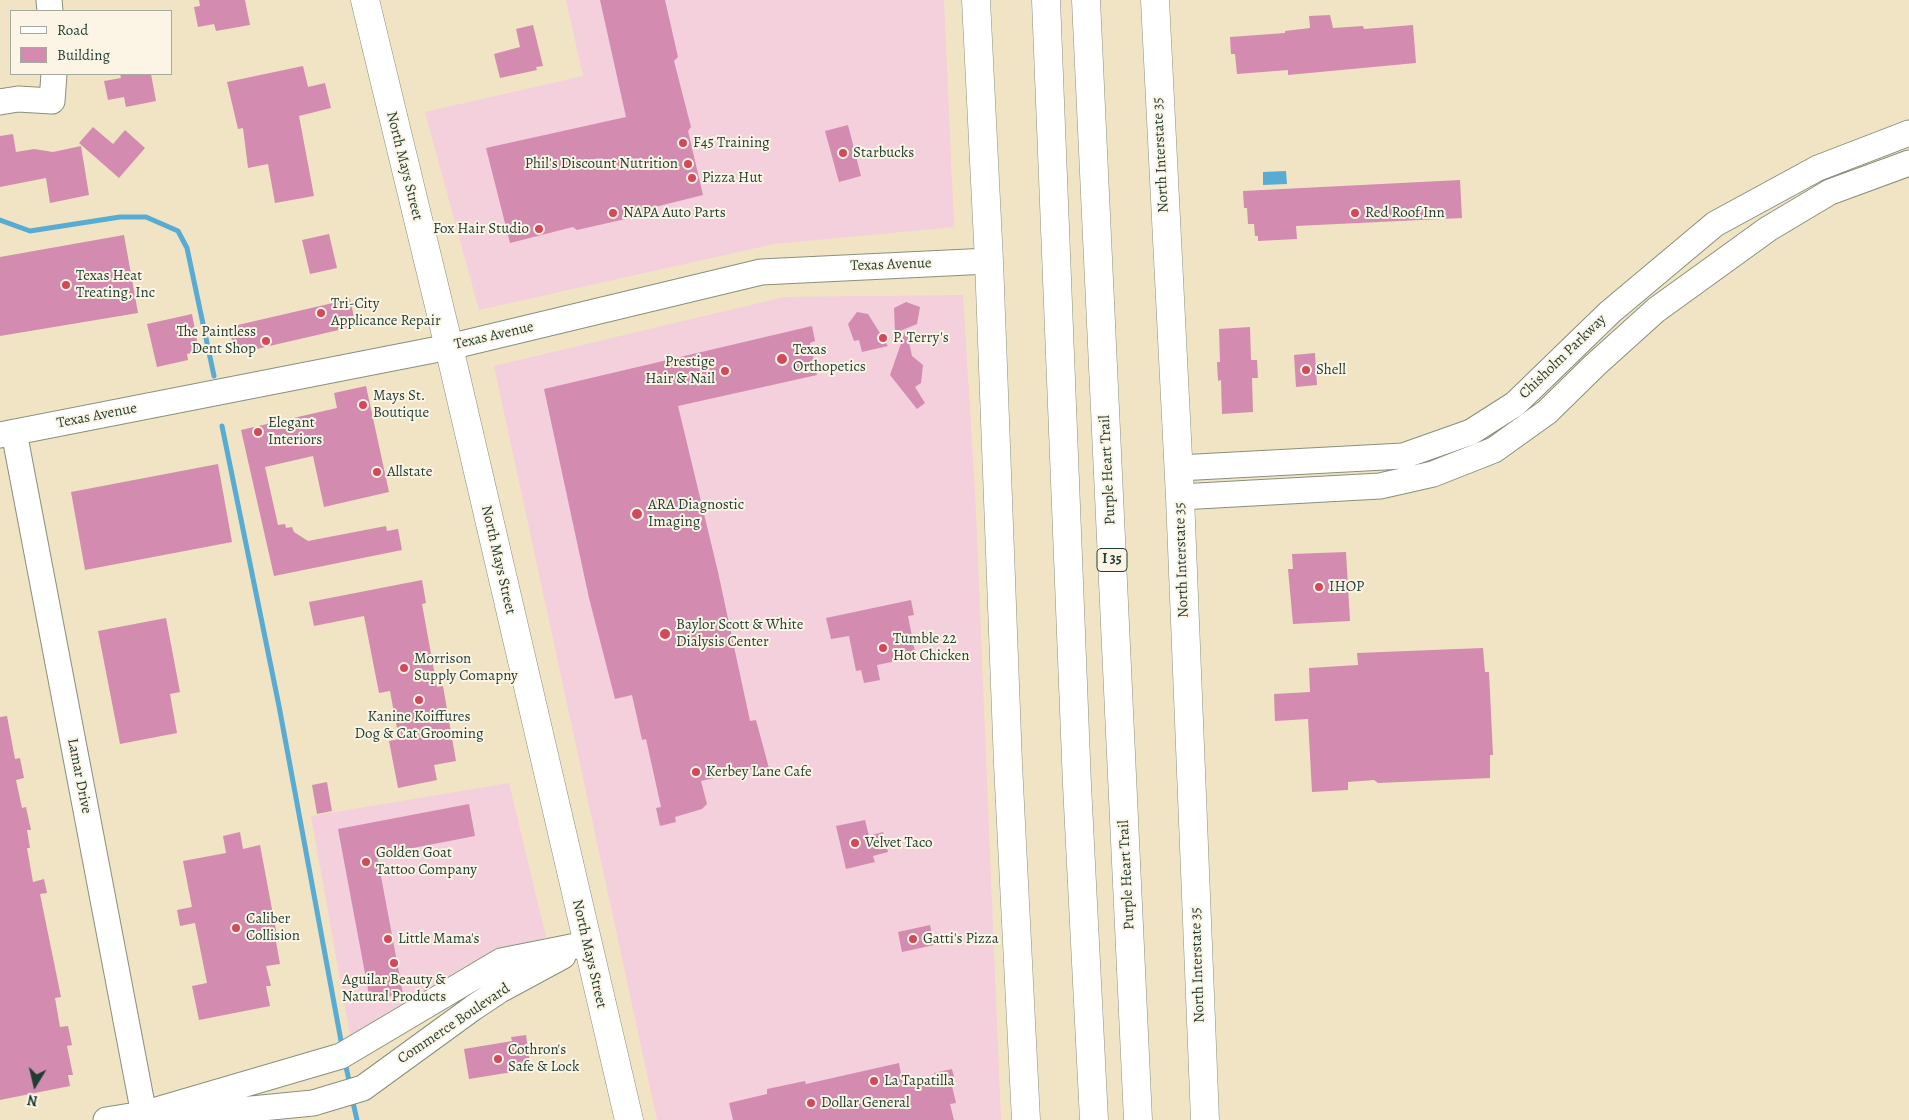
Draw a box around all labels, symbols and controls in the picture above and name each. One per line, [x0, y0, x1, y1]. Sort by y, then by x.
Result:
legend [10, 10, 172, 75]
text: Road [57, 20, 88, 40]
text: Building [57, 45, 110, 65]
street label: North Interstate 35 [1149, 97, 1173, 213]
street label: North Mays Street [382, 110, 426, 222]
place label: F45 Training [693, 134, 770, 152]
marker: F45 Training [677, 137, 689, 149]
place label: Starbucks [853, 144, 914, 162]
marker: Starbucks [837, 147, 849, 159]
place label: Phil's Discount Nutrition [525, 155, 678, 173]
marker: Phil's Discount Nutrition [682, 158, 694, 170]
place label: Pizza Hut [702, 169, 762, 187]
marker: Pizza Hut [686, 172, 698, 184]
place label: NAPA Auto Parts [623, 204, 726, 222]
place label: Red Roof Inn [1365, 204, 1445, 222]
marker: NAPA Auto Parts [607, 207, 619, 219]
marker: Red Roof Inn [1349, 207, 1361, 219]
place label: Fox Hair Studio [433, 220, 529, 238]
marker: Fox Hair Studio [533, 223, 545, 235]
street label: Texas Avenue [850, 255, 932, 275]
place label: Texas Heat Treating, Inc [76, 267, 155, 302]
marker: Texas Heat Treating, Inc [60, 279, 72, 291]
place label: Tri-City Applicance Repair [331, 295, 441, 330]
marker: Tri-City Applicance Repair [315, 307, 327, 319]
street label: Chisholm Parkway [1516, 311, 1610, 403]
street label: Texas Avenue [452, 318, 536, 354]
place label: The Paintless Dent Shop [177, 323, 256, 358]
place label: P. Terry's [893, 329, 949, 347]
marker: P. Terry's [877, 332, 889, 344]
marker: The Paintless Dent Shop [260, 335, 272, 347]
place label: Texas Orthopetics [793, 341, 866, 376]
marker: Texas Orthopetics [775, 352, 789, 366]
place label: Prestige Hair & Nail [645, 353, 715, 388]
place label: Shell [1316, 361, 1346, 379]
marker: Shell [1300, 364, 1312, 376]
marker: Prestige Hair & Nail [719, 365, 731, 377]
place label: Mays St. Boutique [373, 387, 429, 422]
street label: Texas Avenue [55, 399, 139, 433]
marker: Mays St. Boutique [357, 399, 369, 411]
place label: Elegant Interiors [268, 414, 322, 449]
street label: Purple Heart Trail [1096, 415, 1120, 525]
marker: Elegant Interiors [252, 426, 264, 438]
place label: Allstate [387, 463, 432, 481]
marker: Allstate [371, 466, 383, 478]
place label: ARA Diagnostic Imaging [648, 496, 744, 531]
street label: North Interstate 35 [1171, 502, 1193, 618]
street label: North Mays Street [477, 504, 519, 616]
marker: ARA Diagnostic Imaging [630, 507, 644, 521]
road number: I 35 [1097, 548, 1127, 572]
place label: IHOP [1329, 578, 1364, 596]
marker: IHOP [1313, 581, 1325, 593]
place label: Baylor Scott & White Dialysis Center [676, 616, 804, 651]
marker: Baylor Scott & White Dialysis Center [658, 627, 672, 641]
place label: Tumble 22 Hot Chicken [893, 630, 969, 665]
marker: Tumble 22 Hot Chicken [877, 642, 889, 654]
place label: Morrison Supply Comapny [414, 650, 518, 685]
marker: Morrison Supply Comapny [398, 662, 410, 674]
marker: Kanine Koiffures Dog & Cat Grooming [413, 694, 425, 706]
place label: Kanine Koiffures Dog & Cat Grooming [355, 708, 483, 743]
street label: Lamar Drive [63, 737, 95, 815]
place label: Kerbey Lane Cafe [706, 763, 812, 781]
marker: Kerbey Lane Cafe [690, 766, 702, 778]
street label: Purple Heart Trail [1115, 820, 1139, 930]
place label: Velvet Taco [865, 834, 933, 852]
marker: Velvet Taco [849, 837, 861, 849]
place label: Golden Goat Tattoo Company [376, 844, 477, 879]
marker: Golden Goat Tattoo Company [360, 856, 372, 868]
street label: North Mays Street [568, 898, 610, 1010]
street label: North Interstate 35 [1187, 907, 1209, 1023]
place label: Caliber Collision [246, 910, 300, 945]
marker: Caliber Collision [230, 922, 242, 934]
place label: Little Mama's [398, 930, 480, 948]
place label: Gatti's Pizza [923, 930, 999, 948]
marker: Little Mama's [382, 933, 394, 945]
marker: Gatti's Pizza [907, 933, 919, 945]
marker: Aguilar Beauty & Natural Products [388, 957, 400, 969]
place label: Aguilar Beauty & Natural Products [342, 971, 446, 1006]
street label: Commerce Boulevard [394, 980, 514, 1068]
place label: Cothron's Safe & Lock [508, 1041, 579, 1076]
marker: Cothron's Safe & Lock [492, 1053, 504, 1065]
north arrow [10, 1060, 60, 1110]
place label: La Tapatilla [884, 1072, 954, 1090]
marker: La Tapatilla [868, 1075, 880, 1087]
text: N [26, 1090, 39, 1110]
place label: Dollar General [821, 1094, 910, 1112]
marker: Dollar General [805, 1097, 817, 1109]

